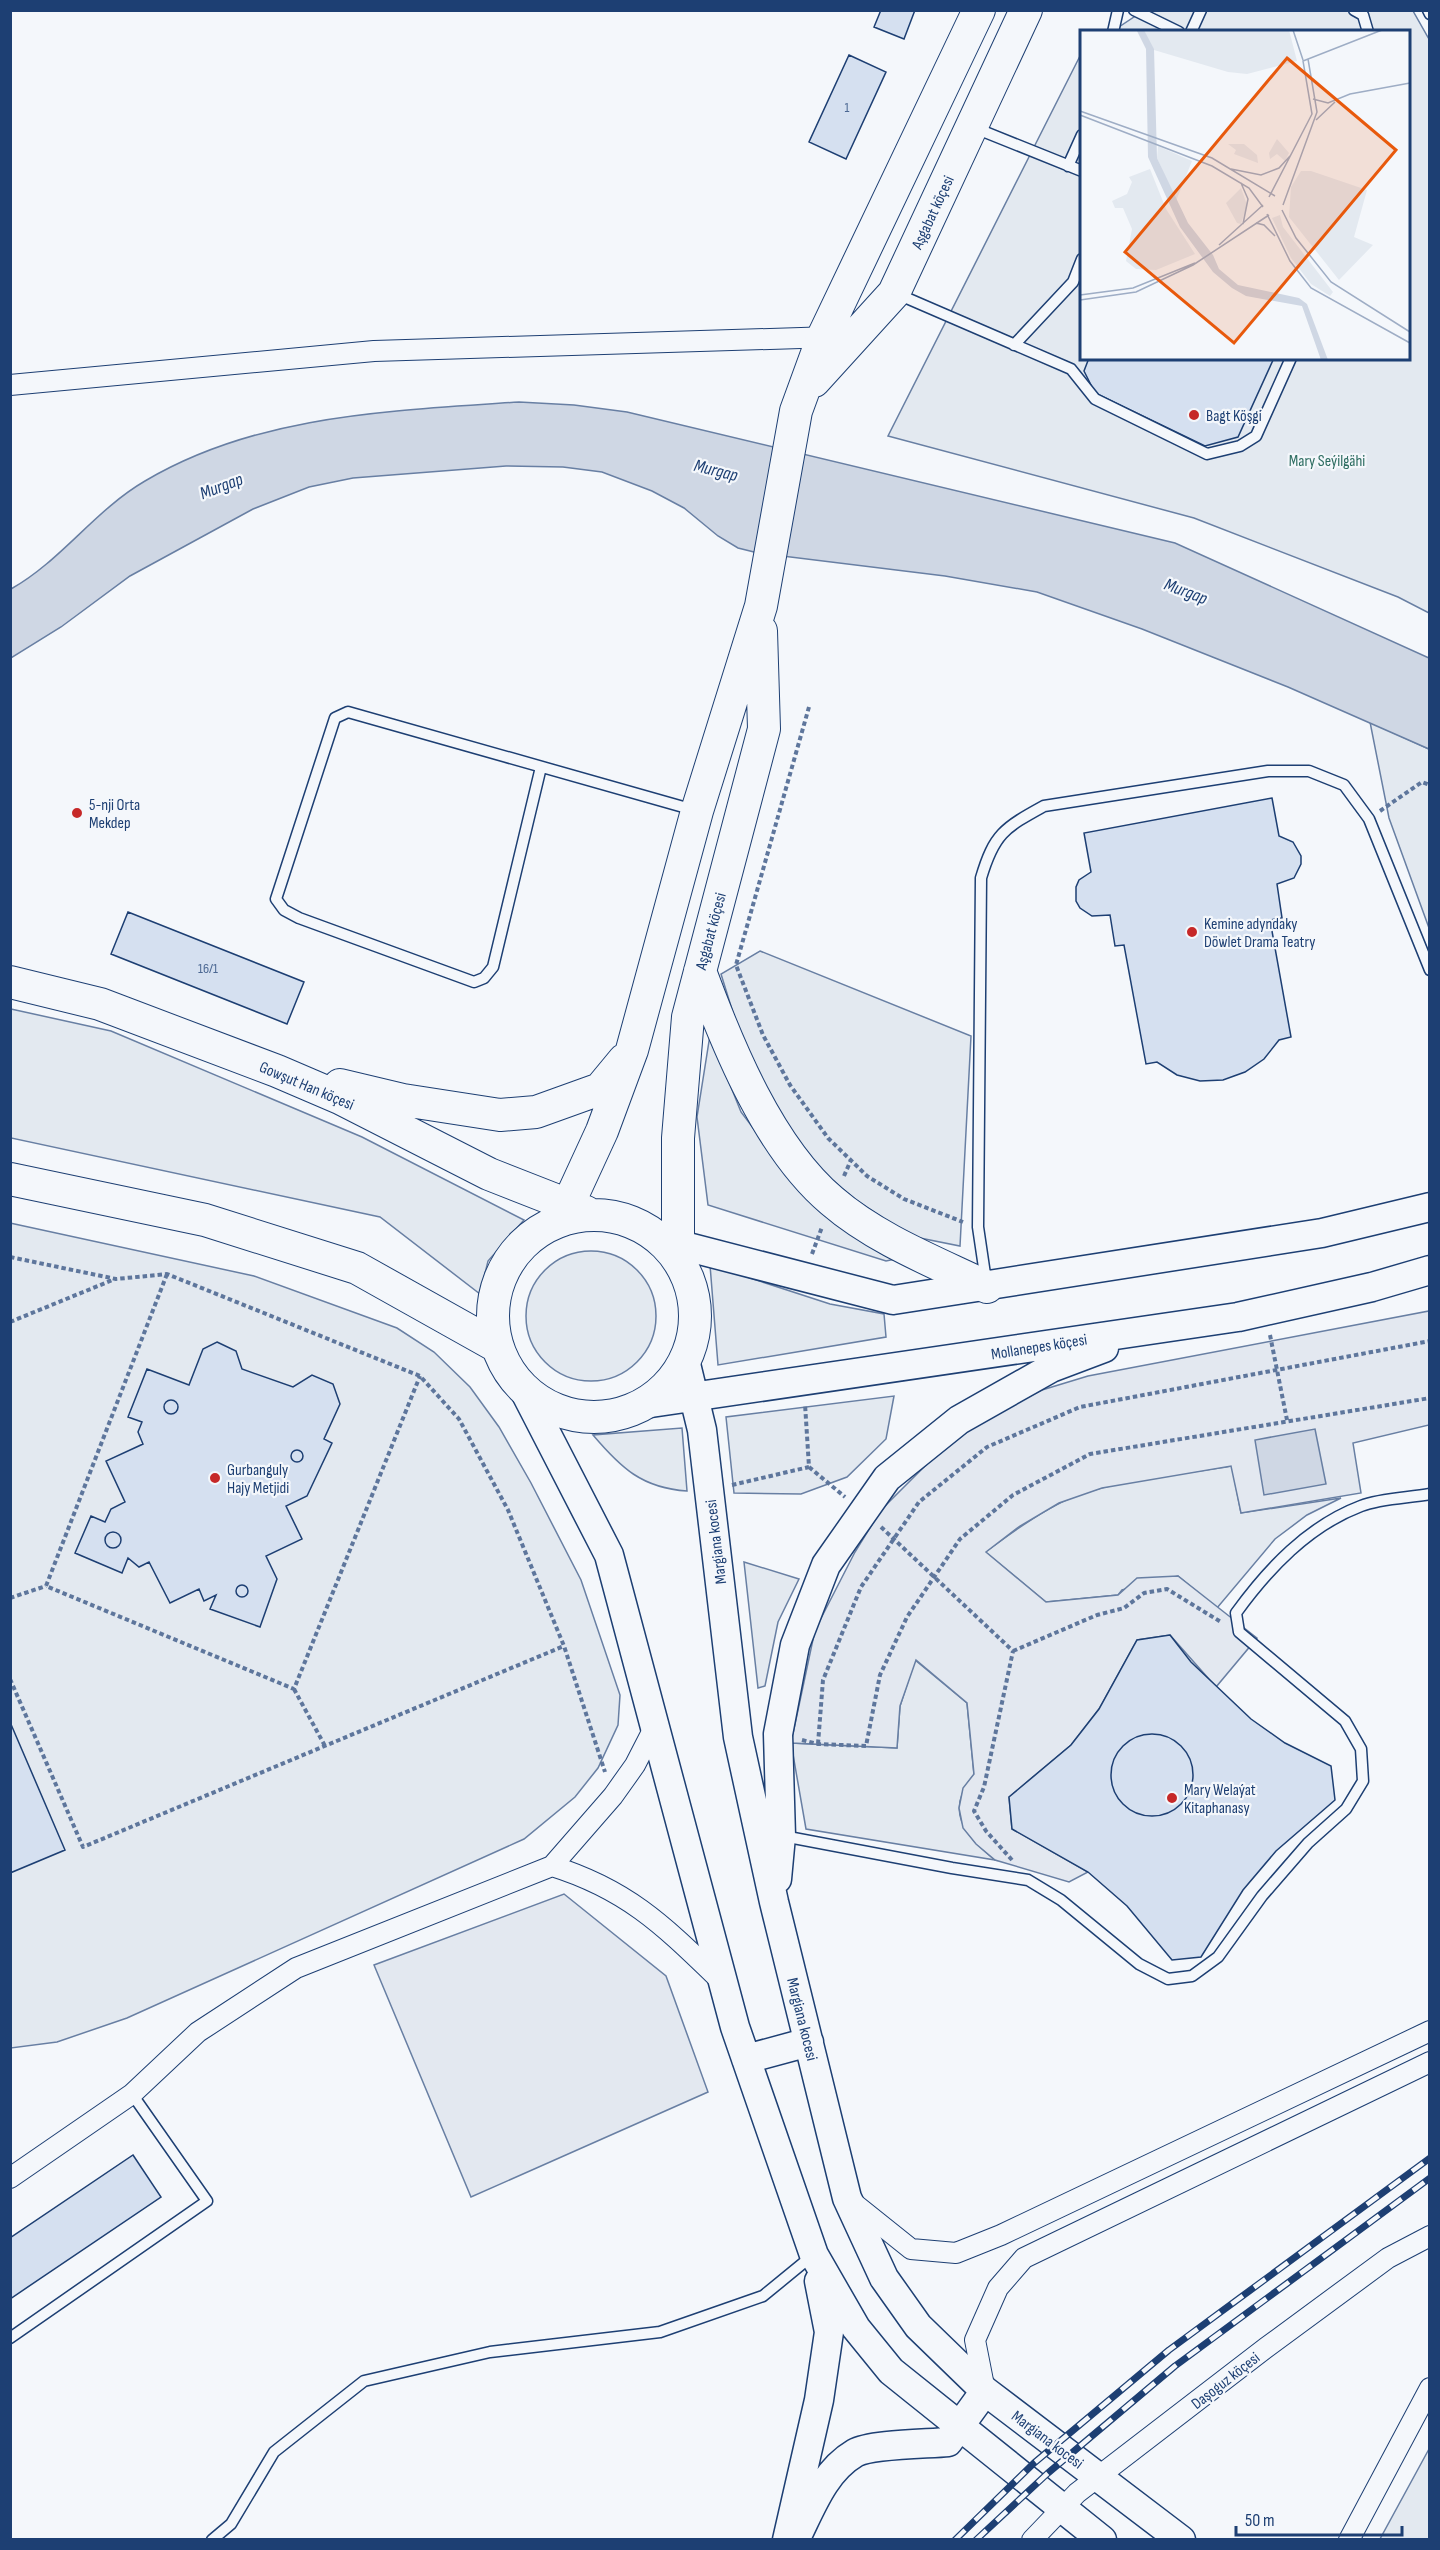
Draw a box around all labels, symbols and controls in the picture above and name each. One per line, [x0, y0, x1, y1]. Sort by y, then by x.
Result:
inset map [1080, 30, 1410, 360]
house number: 1 [845, 99, 850, 116]
street label: Aşgabat köçesi [908, 173, 959, 253]
place label: Bagt Köşgi [1206, 407, 1262, 426]
marker: Bagt Köşgi [1187, 408, 1201, 422]
park label: Mary Seýilgähi [1289, 452, 1365, 471]
water label: Murgap [692, 455, 741, 486]
water label: Murgap [197, 468, 246, 504]
water label: Murgap [1161, 574, 1211, 610]
place label: 5-nji Orta Mekdep [89, 796, 140, 833]
marker: 5-nji Orta Mekdep [70, 806, 84, 820]
street label: Aşgabat köçesi [692, 891, 731, 973]
place label: Kemine adyndaky Döwlet Drama Teatry [1204, 915, 1315, 952]
marker: Kemine adyndaky Döwlet Drama Teatry [1185, 925, 1199, 939]
house number: 16/1 [198, 960, 218, 977]
street label: Gowşut Han köçesi [256, 1058, 357, 1115]
street label: Mollanepes köçesi [990, 1331, 1089, 1364]
place label: Gurbanguly Hajy Metjidi [227, 1461, 289, 1498]
marker: Gurbanguly Hajy Metjidi [208, 1471, 222, 1485]
street label: Margiana kocesi [702, 1499, 731, 1585]
place label: Mary Welaýat Kitaphanasy [1184, 1781, 1256, 1818]
marker: Mary Welaýat Kitaphanasy [1165, 1791, 1179, 1805]
street label: Margiana kocesi [782, 1976, 821, 2063]
street label: Daşoguz köçesi [1188, 2349, 1264, 2414]
street label: Margiana kocesi [1007, 2407, 1087, 2473]
scale bar [1236, 2499, 1402, 2537]
text: 50 m [1245, 2510, 1275, 2531]

